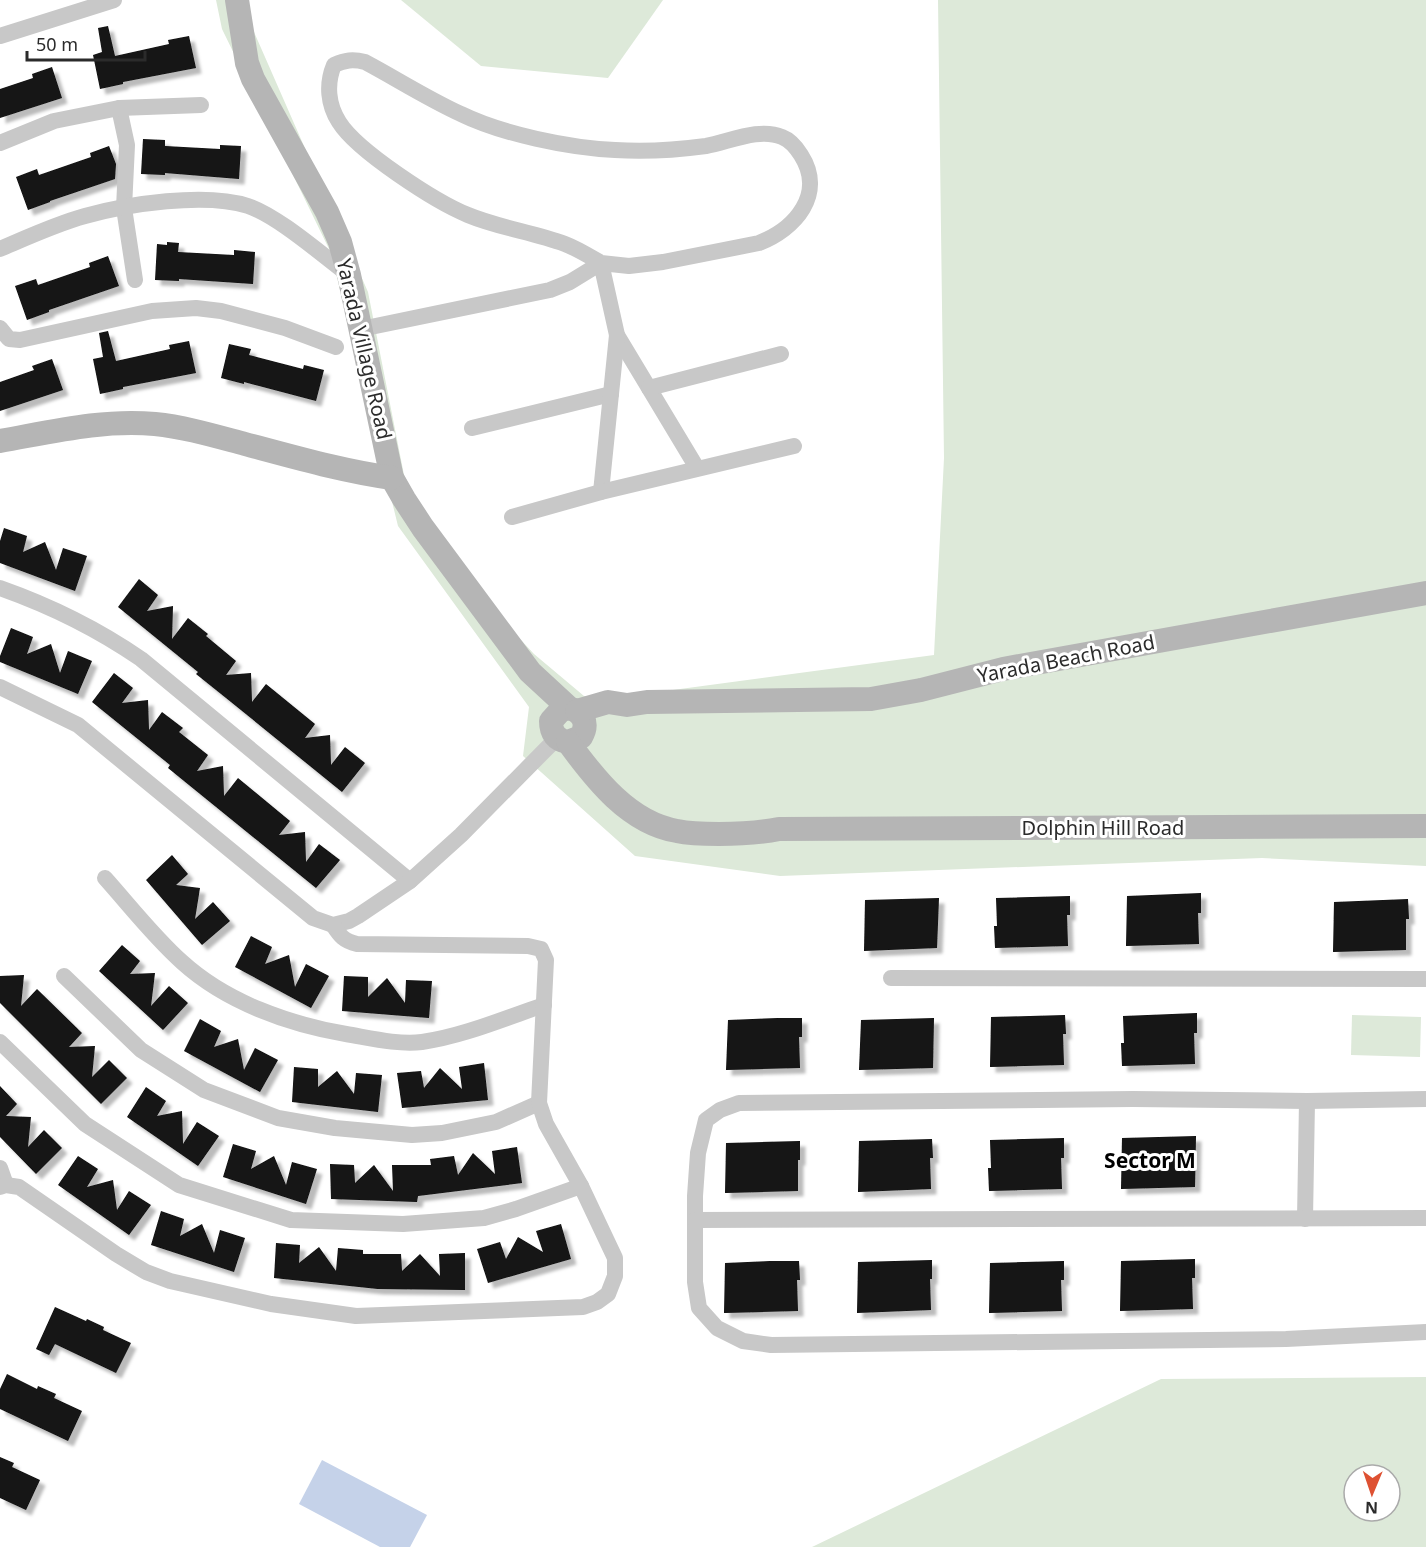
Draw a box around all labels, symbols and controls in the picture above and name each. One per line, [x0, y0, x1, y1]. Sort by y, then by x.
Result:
scale bar [27, 24, 146, 62]
text: 50 m [36, 32, 78, 56]
street label: Yarada Village Road [331, 256, 398, 442]
street label: Yarada Beach Road [975, 628, 1157, 689]
street label: Dolphin Hill Road [1022, 814, 1184, 841]
district label: Sector M [1104, 1146, 1196, 1174]
north arrow [1342, 1463, 1402, 1523]
text: N [1365, 1497, 1378, 1519]

